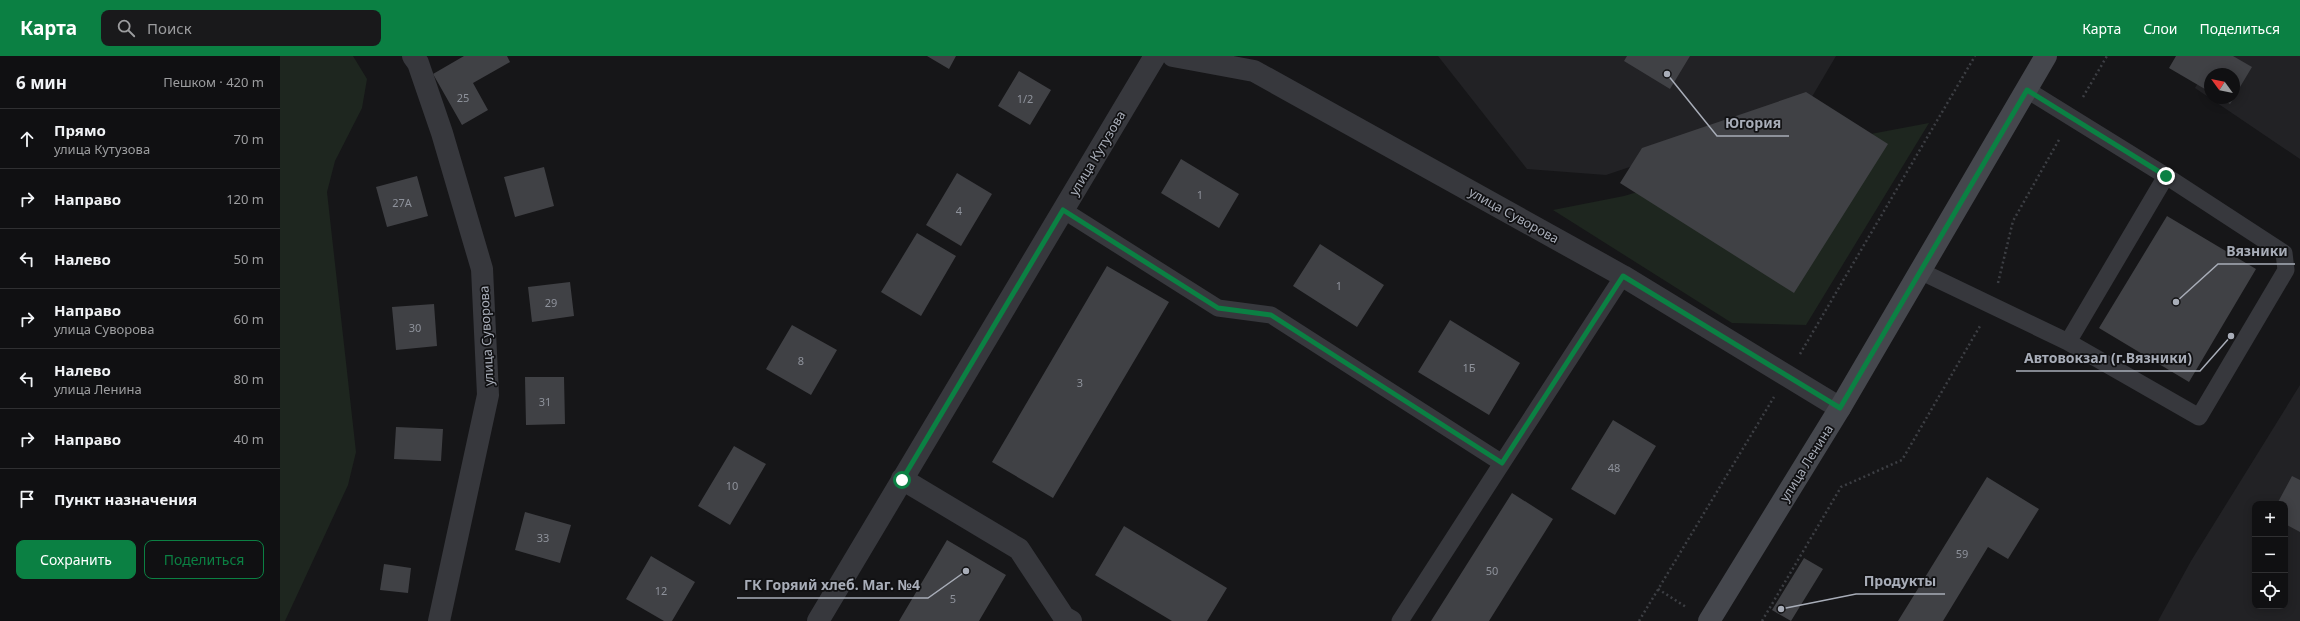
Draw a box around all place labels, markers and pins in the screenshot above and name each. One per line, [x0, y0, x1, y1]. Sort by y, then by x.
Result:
callout: Югория [1717, 110, 1789, 136]
callout: Вязники [2218, 238, 2295, 264]
callout: Автовокзал (г.Вязники) [2016, 345, 2200, 371]
callout: Продукты [1856, 568, 1945, 594]
callout: ГК Горяий хлеб. Маг. №4 [737, 572, 928, 598]

